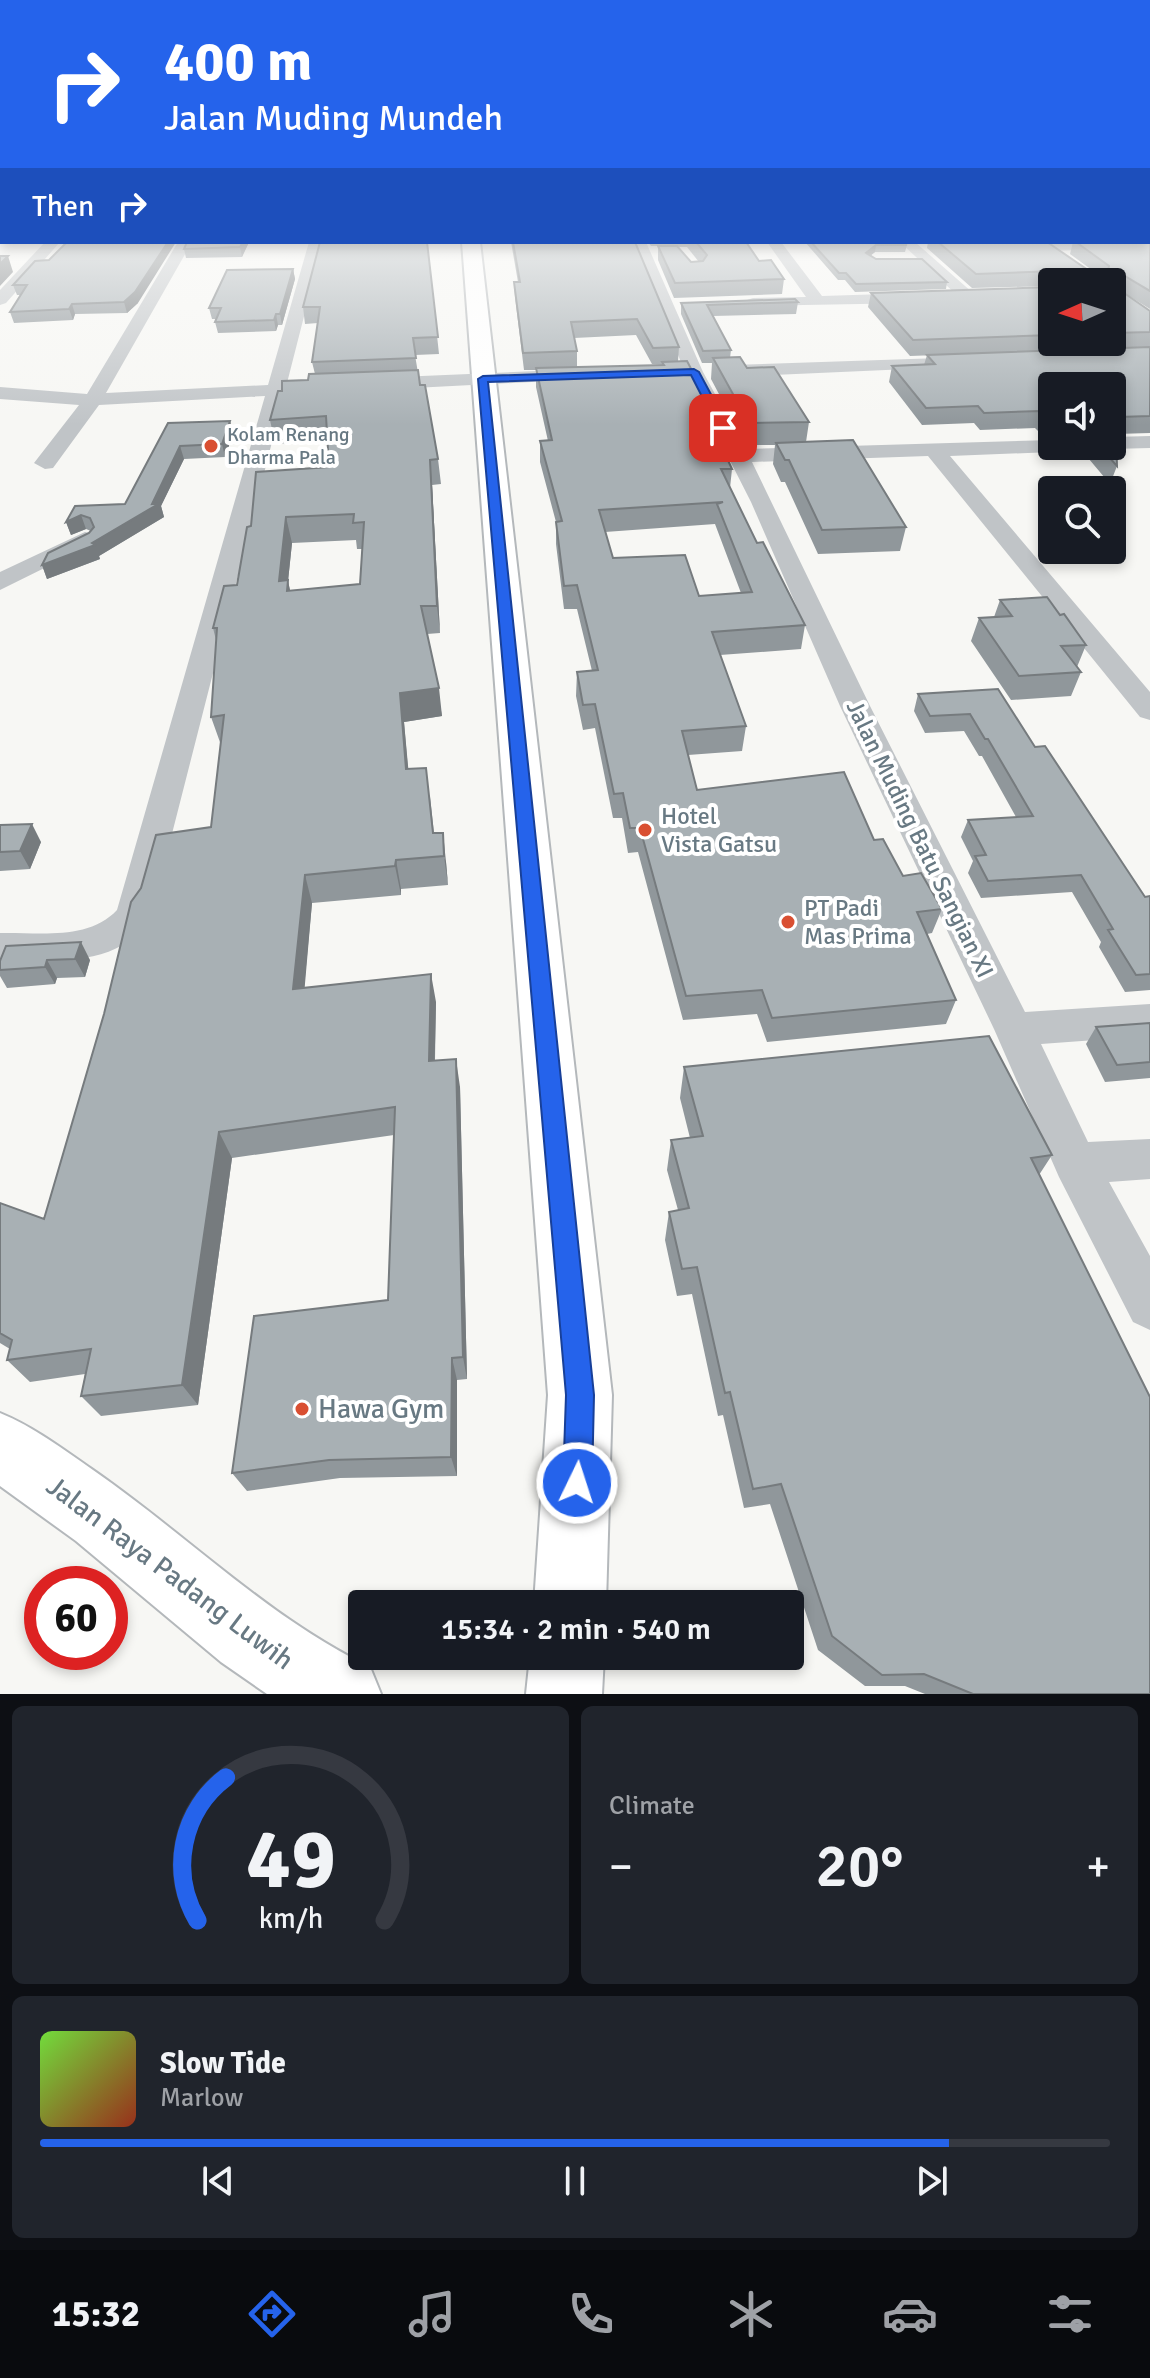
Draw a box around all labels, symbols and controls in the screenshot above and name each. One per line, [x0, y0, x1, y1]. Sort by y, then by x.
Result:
text: 400 m [164, 27, 312, 96]
icon: right [32, 32, 136, 136]
text: Jalan Muding Mundeh [164, 96, 503, 141]
icon: right [110, 184, 154, 228]
text: Then [32, 188, 94, 225]
north arrow [1038, 268, 1126, 356]
map controls [1038, 268, 1126, 564]
button: sound [1038, 372, 1126, 460]
pin [689, 394, 757, 462]
icon: arrive [701, 406, 745, 450]
place label: Kolam Renang Dharma Pala [227, 422, 350, 470]
marker: Kolam Renang Dharma Pala [202, 437, 220, 455]
button: search [1038, 476, 1126, 564]
street label: Jalan Muding Batu Sangian XI [840, 695, 1000, 983]
place label: Hotel Vista Gatsu [661, 801, 777, 859]
marker: Hotel Vista Gatsu [636, 821, 654, 839]
place label: PT Padi Mas Prima [804, 893, 912, 951]
marker: PT Padi Mas Prima [779, 913, 797, 931]
place label: Hawa Gym [318, 1392, 444, 1426]
marker: Hawa Gym [293, 1400, 311, 1418]
position arrow [535, 1441, 619, 1525]
street label: Jalan Raya Padang Luwih [40, 1469, 300, 1677]
speed limit sign: 60 [24, 1566, 128, 1670]
text: 15:34 · 2 min · 540 m [441, 1611, 711, 1648]
text: Climate [609, 1790, 695, 1822]
text: 49 [246, 1809, 335, 1911]
text: 20° [816, 1830, 903, 1904]
text: − [609, 1840, 633, 1894]
text: + [1086, 1840, 1110, 1894]
text: km/h [258, 1901, 323, 1936]
text: Slow Tide [160, 2045, 286, 2082]
text: Marlow [160, 2082, 243, 2114]
icon: previous [196, 2159, 240, 2203]
icon: pause [553, 2159, 597, 2203]
icon: next [910, 2159, 954, 2203]
icon: directions [244, 2286, 300, 2342]
icon: music [404, 2286, 460, 2342]
icon: phone [563, 2286, 619, 2342]
icon: climate [723, 2286, 779, 2342]
icon: car [882, 2286, 938, 2342]
icon: filters [1042, 2286, 1098, 2342]
text: 15:32 [52, 2292, 140, 2337]

